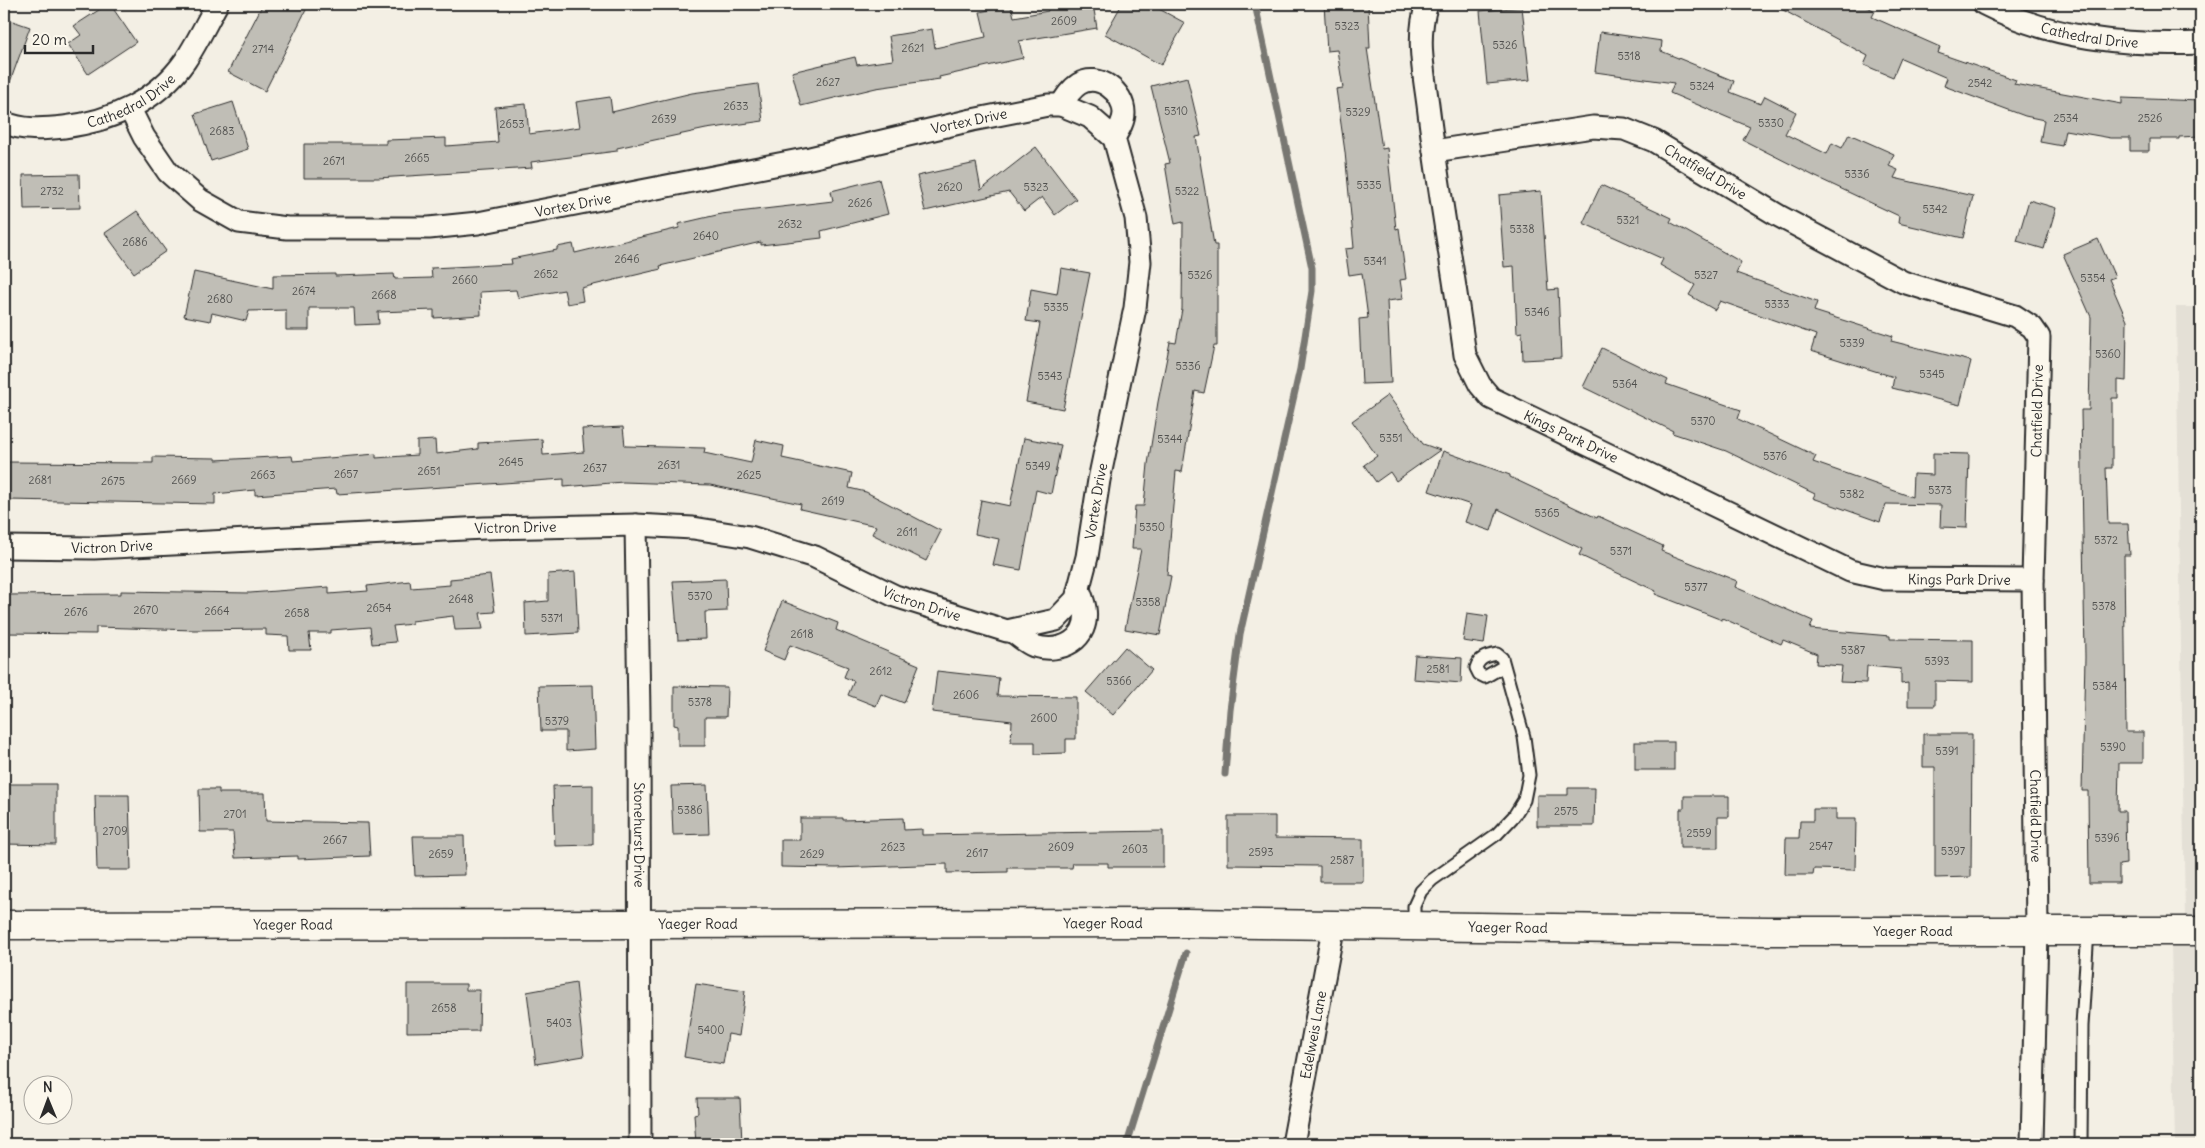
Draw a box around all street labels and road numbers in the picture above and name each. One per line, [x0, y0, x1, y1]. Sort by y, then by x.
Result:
street label: Cathedral Drive [2039, 18, 2139, 52]
street label: Cathedral Drive [85, 70, 179, 132]
street label: Vortex Drive [929, 104, 1009, 138]
street label: Chatfield Drive [1661, 140, 1750, 203]
street label: Vortex Drive [533, 189, 613, 221]
street label: Chatfield Drive [2027, 364, 2047, 458]
street label: Kings Park Drive [1521, 406, 1621, 467]
street label: Vortex Drive [1081, 461, 1111, 541]
street label: Victron Drive [474, 518, 557, 537]
street label: Victron Drive [71, 536, 153, 557]
street label: Kings Park Drive [1908, 570, 2011, 589]
street label: Victron Drive [879, 582, 963, 625]
street label: Chatfield Drive [2026, 769, 2045, 863]
street label: Stonehurst Drive [630, 782, 648, 888]
street label: Yaeger Road [1063, 914, 1143, 932]
street label: Yaeger Road [253, 915, 333, 934]
street label: Yaeger Road [658, 915, 738, 933]
street label: Yaeger Road [1468, 918, 1548, 937]
street label: Yaeger Road [1873, 922, 1953, 940]
street label: Edelweis Lane [1296, 989, 1330, 1081]

